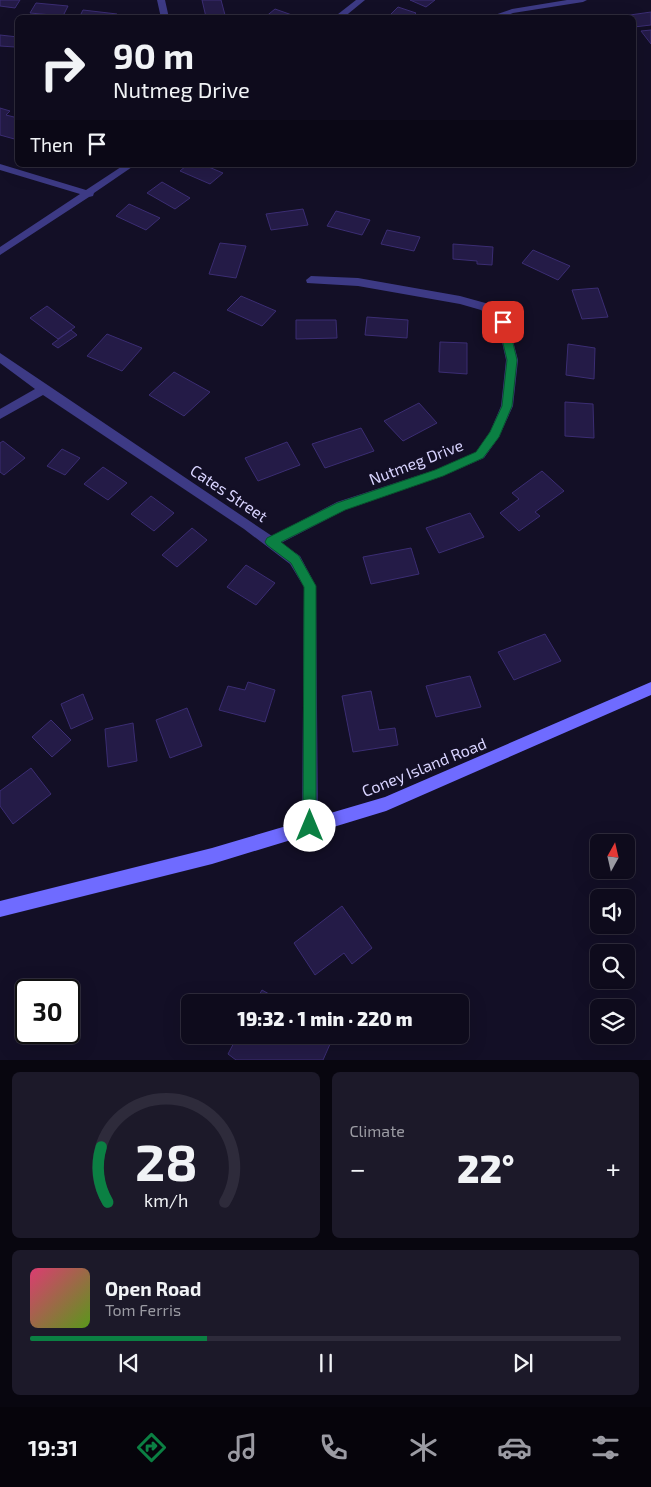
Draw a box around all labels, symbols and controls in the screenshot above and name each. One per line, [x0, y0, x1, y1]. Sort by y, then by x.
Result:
text: 90 m [113, 34, 194, 76]
icon: right [30, 35, 95, 100]
text: Nutmeg Drive [113, 76, 250, 102]
icon: arrive [83, 130, 111, 158]
text: Then [30, 133, 73, 156]
pin [482, 301, 524, 343]
icon: arrive [489, 308, 517, 336]
street label: Nutmeg Drive [366, 435, 466, 488]
street label: Cates Street [187, 460, 271, 525]
street label: Coney Island Road [359, 733, 489, 800]
position arrow [283, 799, 335, 851]
north arrow [590, 834, 635, 879]
map controls [590, 834, 635, 1044]
button: sound [590, 889, 635, 934]
button: search [590, 944, 635, 989]
speed limit sign: 30 [15, 979, 80, 1044]
button: layers [590, 999, 635, 1044]
text: 19:32 · 1 min · 220 m [237, 1007, 413, 1030]
text: Climate [350, 1121, 405, 1140]
text: 28 [134, 1129, 197, 1191]
text: 22° [457, 1145, 515, 1191]
text: − [350, 1151, 366, 1185]
text: + [606, 1151, 621, 1185]
text: km/h [144, 1189, 188, 1211]
text: Open Road [105, 1277, 201, 1300]
text: Tom Ferris [105, 1300, 181, 1319]
icon: previous [115, 1349, 143, 1377]
icon: pause [312, 1349, 340, 1377]
icon: next [509, 1349, 537, 1377]
icon: directions [134, 1430, 169, 1465]
icon: music [225, 1430, 260, 1465]
icon: phone [316, 1430, 351, 1465]
icon: climate [406, 1430, 441, 1465]
icon: car [497, 1430, 532, 1465]
icon: filters [588, 1430, 623, 1465]
text: 19:31 [28, 1434, 78, 1460]

